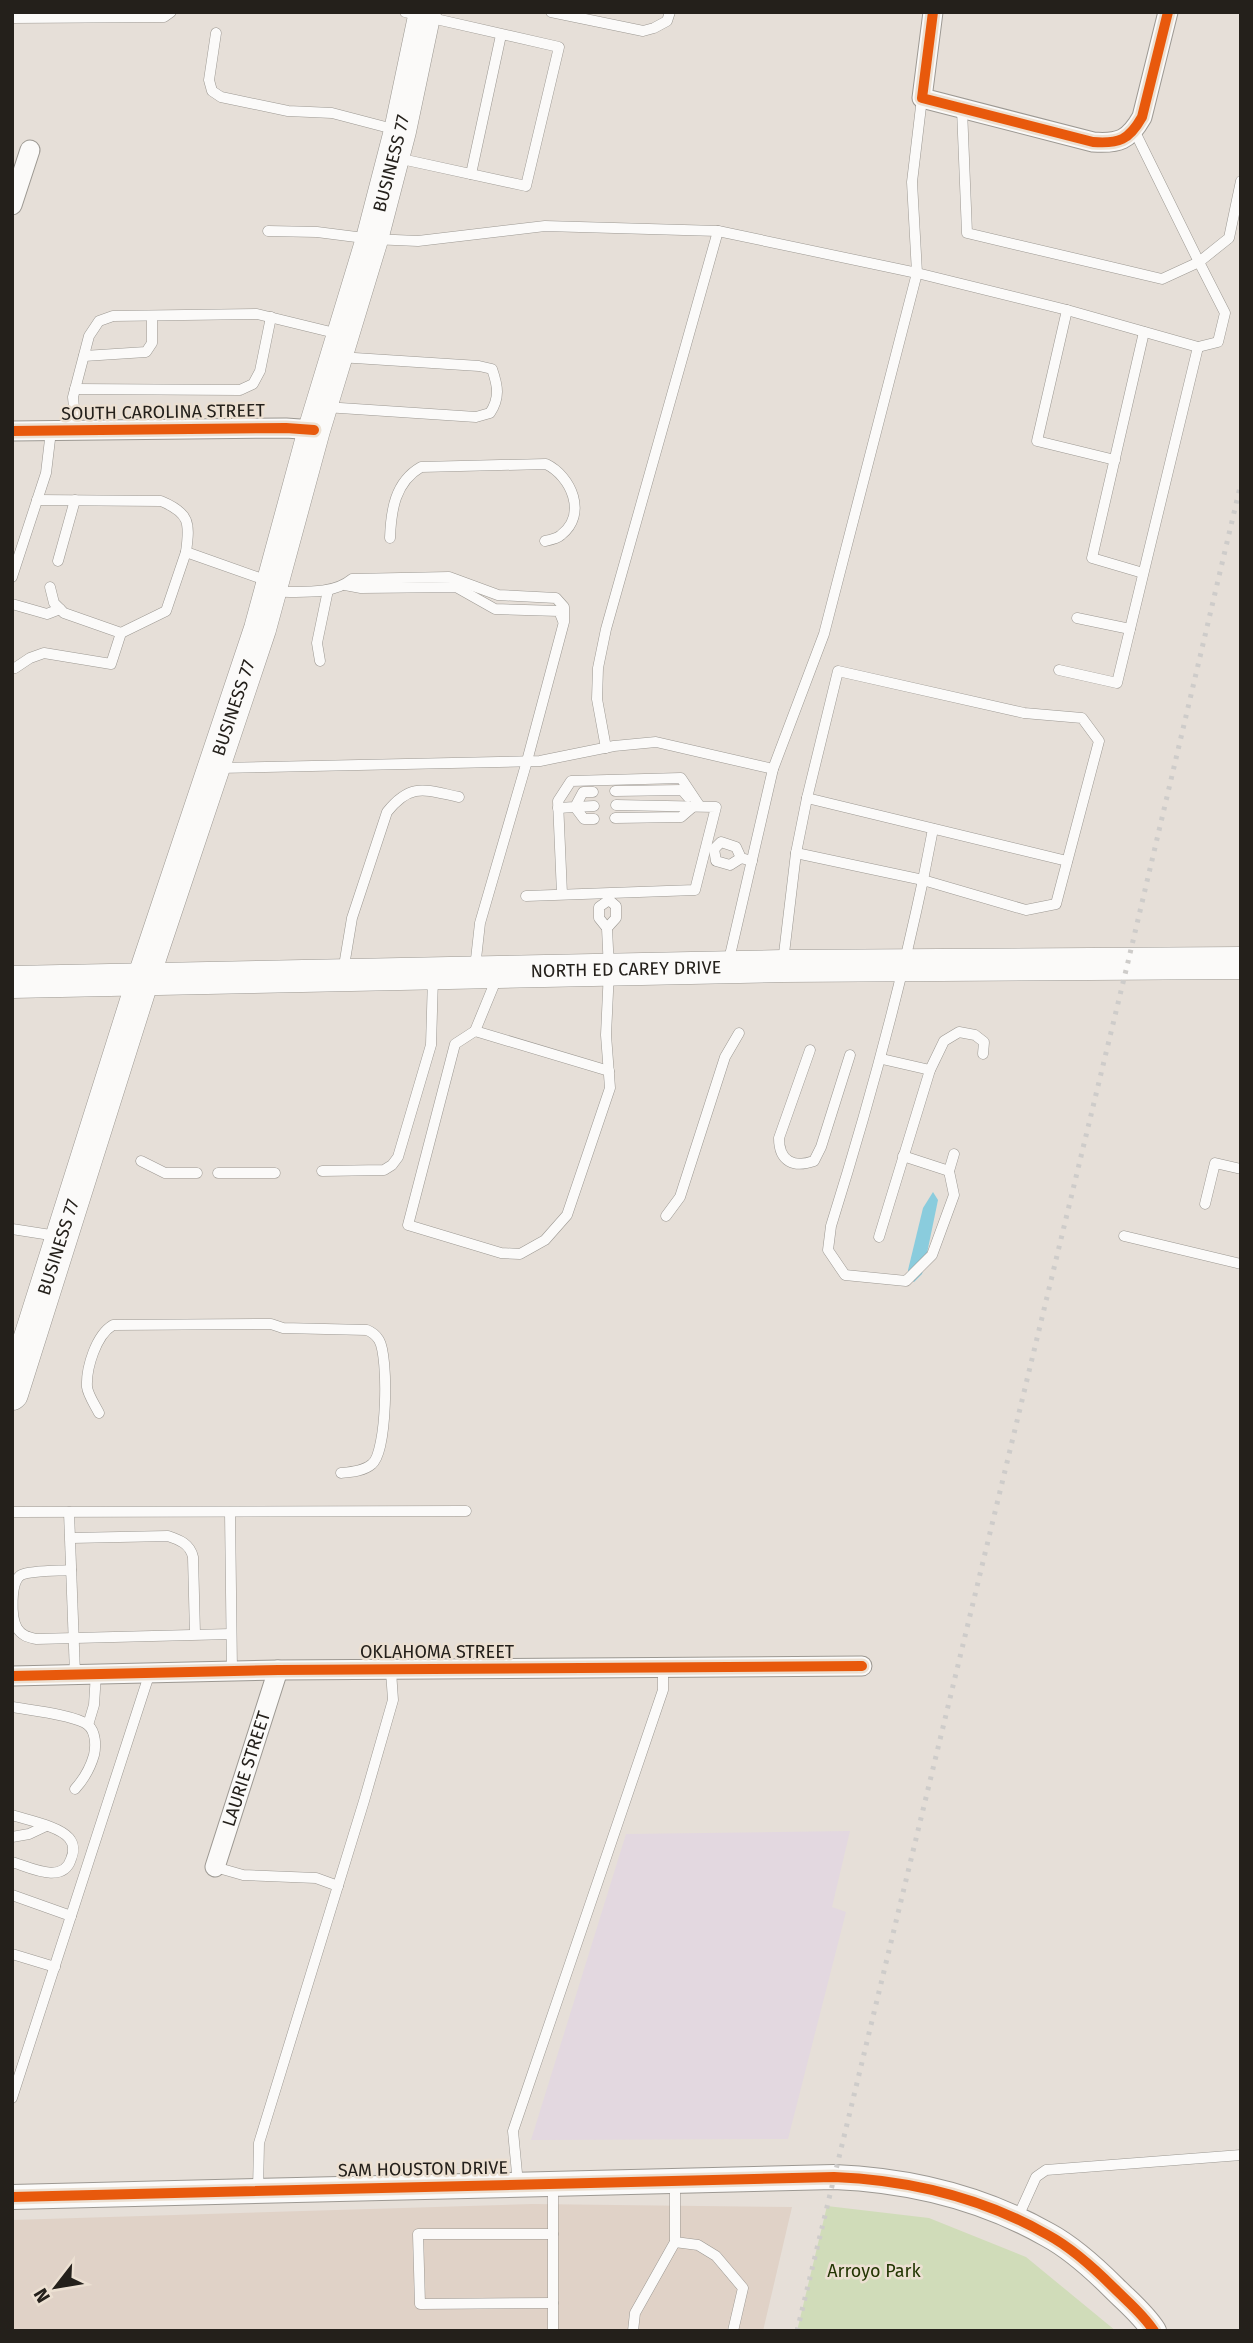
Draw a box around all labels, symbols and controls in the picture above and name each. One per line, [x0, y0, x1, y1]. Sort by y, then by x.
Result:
street label: BUSINESS 77 [368, 113, 414, 215]
street label: SOUTH CAROLINA STREET [61, 399, 266, 425]
street label: BUSINESS 77 [207, 657, 260, 759]
street label: NORTH ED CAREY DRIVE [530, 956, 721, 982]
street label: BUSINESS 77 [33, 1196, 84, 1298]
street label: OKLAHOMA STREET [360, 1641, 515, 1663]
street label: LAURIE STREET [218, 1708, 275, 1829]
street label: SAM HOUSTON DRIVE [338, 2157, 508, 2181]
north arrow [21, 2252, 91, 2322]
park label: Arroyo Park [827, 2260, 922, 2282]
text: N [29, 2284, 55, 2307]

